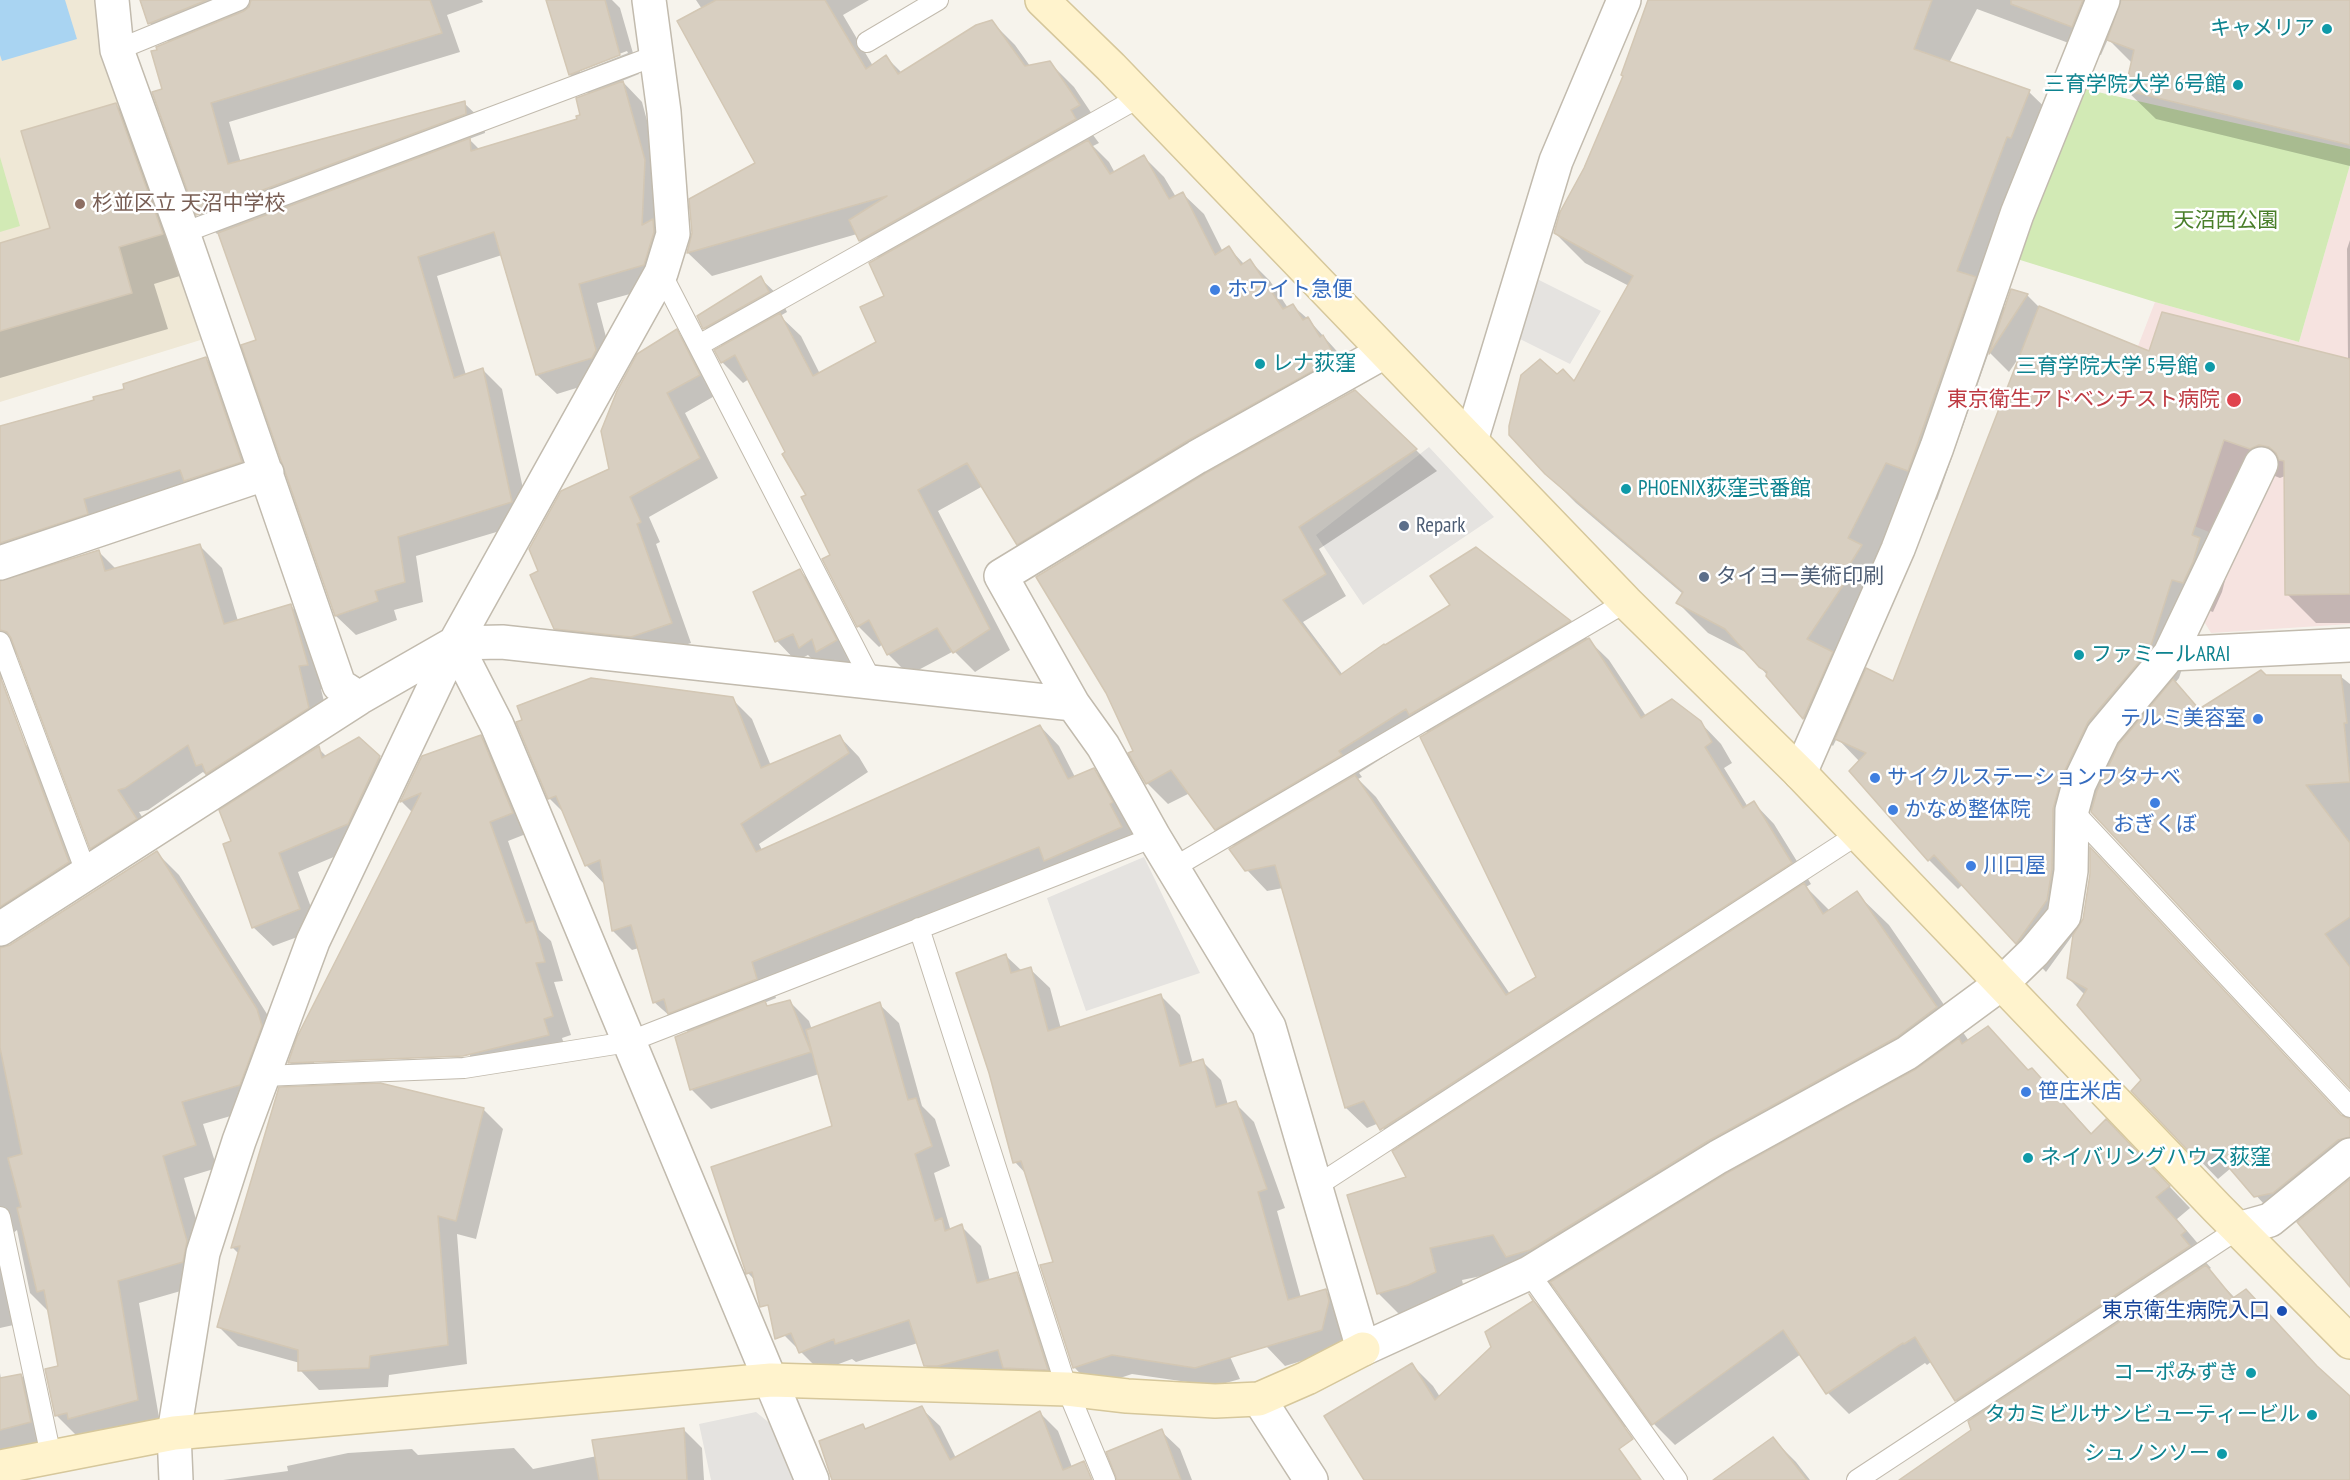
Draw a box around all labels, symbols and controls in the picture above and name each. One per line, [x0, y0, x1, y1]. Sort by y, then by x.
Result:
place label: キャメリア [2210, 16, 2315, 42]
marker: キャメリア [2320, 22, 2334, 36]
place label: 三育学院大学 6号館 [2044, 72, 2226, 98]
marker: 三育学院大学 6号館 [2231, 78, 2245, 92]
place label: 杉並区立 天沼中学校 [92, 191, 285, 217]
marker: 杉並区立 天沼中学校 [73, 197, 87, 211]
park label: 天沼西公園 [2174, 208, 2278, 234]
place label: ホワイト急便 [1227, 277, 1353, 303]
marker: ホワイト急便 [1208, 283, 1222, 297]
place label: レナ荻窪 [1272, 351, 1356, 377]
place label: 三育学院大学 5号館 [2016, 354, 2198, 380]
marker: レナ荻窪 [1253, 357, 1267, 371]
marker: 三育学院大学 5号館 [2203, 360, 2217, 374]
place label: 東京衛生アドベンチスト病院 [1947, 387, 2220, 413]
marker: 東京衛生アドベンチスト病院 [2225, 391, 2243, 409]
place label: PHOENIX荻窪弐番館 [1638, 476, 1811, 502]
marker: PHOENIX荻窪弐番館 [1619, 482, 1633, 496]
place label: Repark [1416, 513, 1465, 539]
marker: Repark [1397, 519, 1411, 533]
place label: タイヨー美術印刷 [1716, 564, 1884, 590]
marker: タイヨー美術印刷 [1697, 570, 1711, 584]
place label: ファミールARAI [2091, 642, 2230, 668]
marker: ファミールARAI [2072, 648, 2086, 662]
place label: テルミ美容室 [2120, 706, 2246, 732]
marker: テルミ美容室 [2251, 712, 2265, 726]
place label: サイクルステーションワタナベ [1887, 765, 2181, 791]
marker: サイクルステーションワタナベ [1868, 771, 1882, 785]
marker: おぎくぼ [2148, 796, 2162, 810]
place label: かなめ整体院 [1905, 797, 2031, 823]
marker: かなめ整体院 [1886, 803, 1900, 817]
place label: おぎくぼ [2113, 812, 2197, 838]
place label: 川口屋 [1983, 853, 2046, 879]
marker: 川口屋 [1964, 859, 1978, 873]
place label: 笹庄米店 [2038, 1079, 2122, 1105]
marker: 笹庄米店 [2019, 1085, 2033, 1099]
place label: ネイバリングハウス荻窪 [2040, 1145, 2271, 1171]
marker: ネイバリングハウス荻窪 [2021, 1151, 2035, 1165]
place label: 東京衛生病院入口 [2102, 1298, 2270, 1324]
marker: 東京衛生病院入口 [2275, 1304, 2289, 1318]
place label: コーポみずき [2113, 1360, 2239, 1386]
marker: コーポみずき [2244, 1366, 2258, 1380]
place label: タカミビルサンビューティービル [1985, 1402, 2300, 1428]
marker: タカミビルサンビューティービル [2305, 1408, 2319, 1422]
place label: シュノンソー [2084, 1441, 2210, 1467]
marker: シュノンソー [2215, 1447, 2229, 1461]

